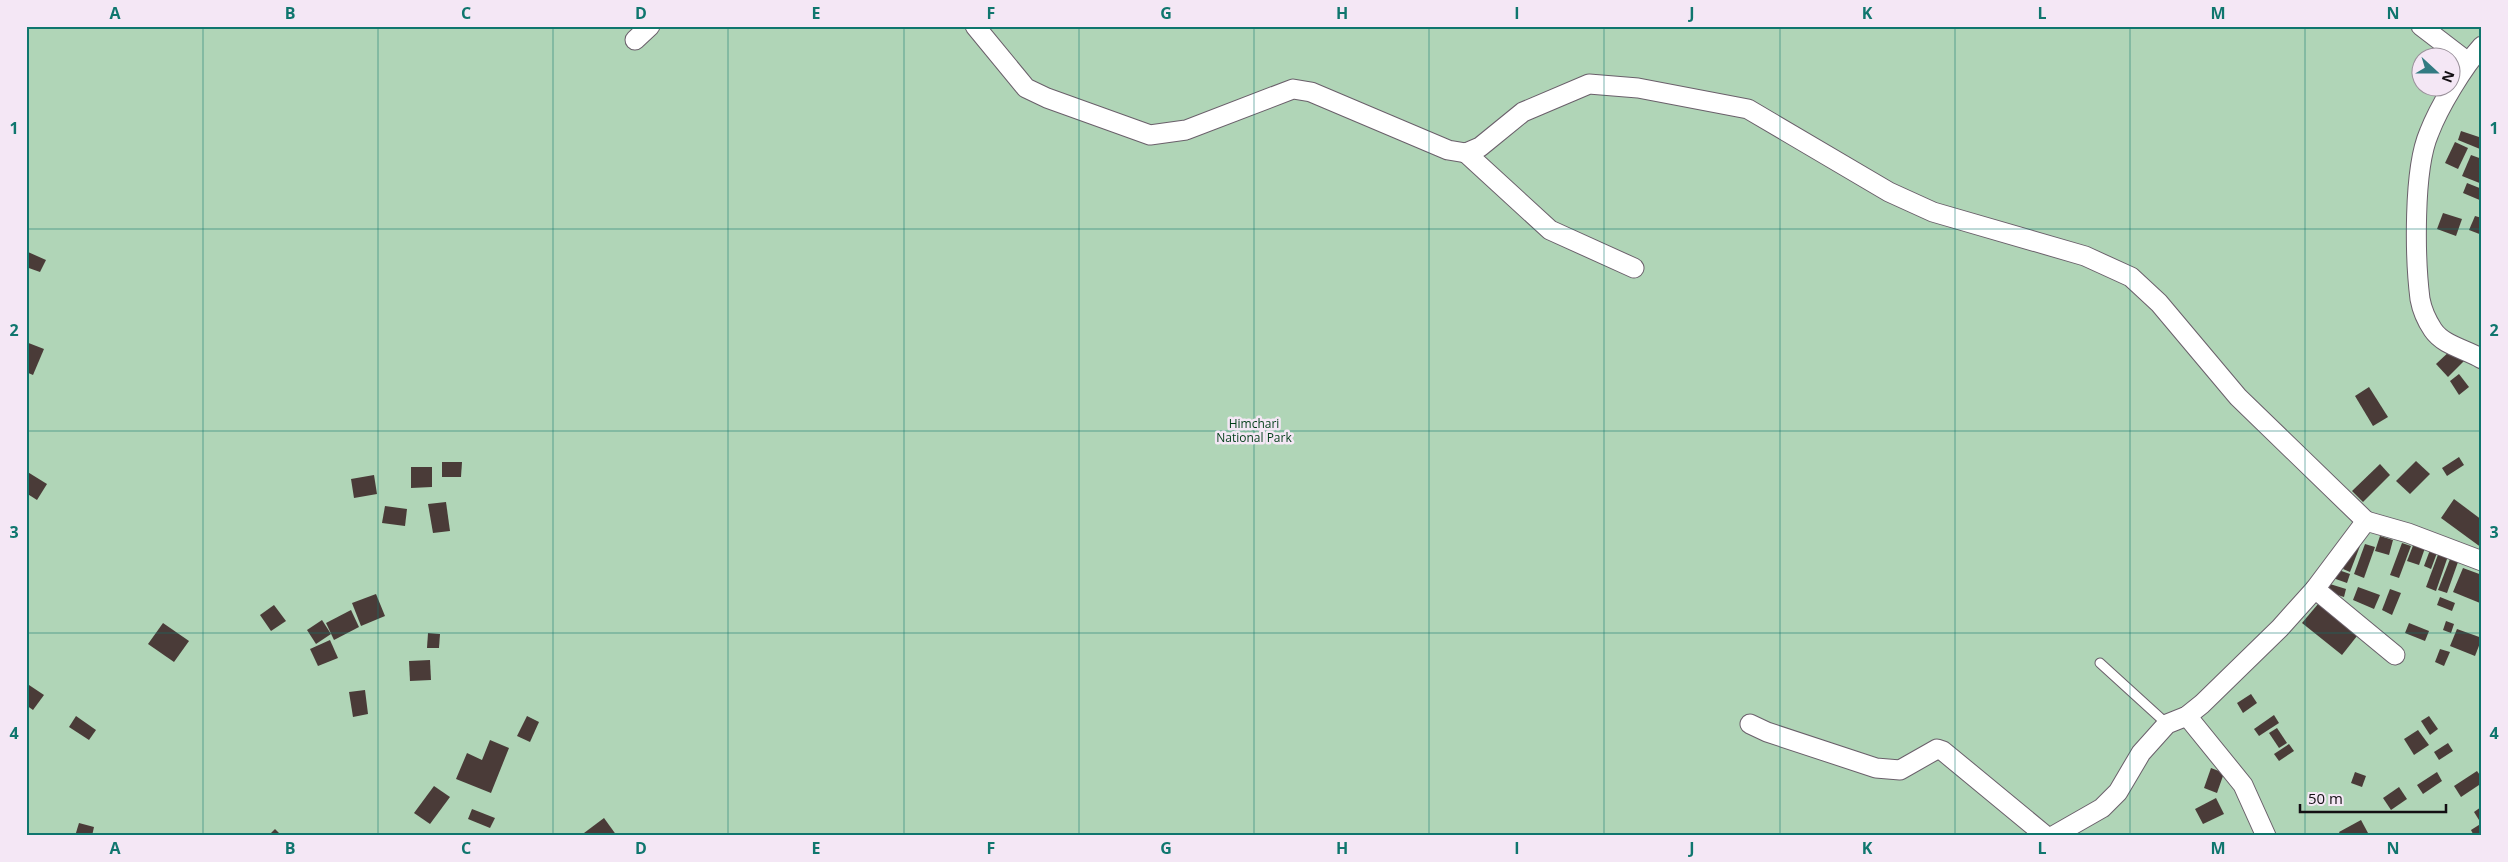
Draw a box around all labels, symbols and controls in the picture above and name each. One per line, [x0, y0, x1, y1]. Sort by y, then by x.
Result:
text: A [109, 2, 121, 24]
text: B [285, 2, 295, 24]
text: C [461, 2, 471, 24]
text: D [635, 2, 647, 24]
text: E [812, 2, 821, 24]
text: F [987, 2, 995, 24]
text: G [1160, 2, 1172, 24]
text: H [1336, 2, 1348, 24]
text: I [1514, 2, 1520, 24]
text: J [1687, 2, 1695, 24]
text: K [1862, 2, 1873, 24]
text: L [2037, 2, 2047, 24]
text: M [2210, 2, 2226, 24]
text: N [2386, 2, 2400, 24]
north arrow [2410, 48, 2460, 98]
text: N [2438, 68, 2460, 86]
text: 1 [9, 117, 19, 139]
text: 1 [2489, 117, 2499, 139]
text: 2 [9, 319, 19, 341]
text: 2 [2489, 319, 2499, 341]
park label: Himchari National Park [1216, 415, 1292, 446]
text: 3 [9, 521, 19, 543]
text: 3 [2489, 521, 2499, 543]
text: 4 [9, 722, 19, 744]
text: 4 [2489, 722, 2499, 744]
scale bar [2300, 782, 2447, 814]
text: 50 m [2308, 788, 2343, 808]
text: A [109, 837, 121, 859]
text: B [285, 837, 295, 859]
text: C [461, 837, 471, 859]
text: D [635, 837, 647, 859]
text: E [812, 837, 821, 859]
text: F [987, 837, 995, 859]
text: G [1160, 837, 1172, 859]
text: H [1336, 837, 1348, 859]
text: I [1514, 837, 1520, 859]
text: J [1687, 837, 1695, 859]
text: K [1862, 837, 1873, 859]
text: L [2037, 837, 2047, 859]
text: M [2210, 837, 2226, 859]
text: N [2386, 837, 2400, 859]

